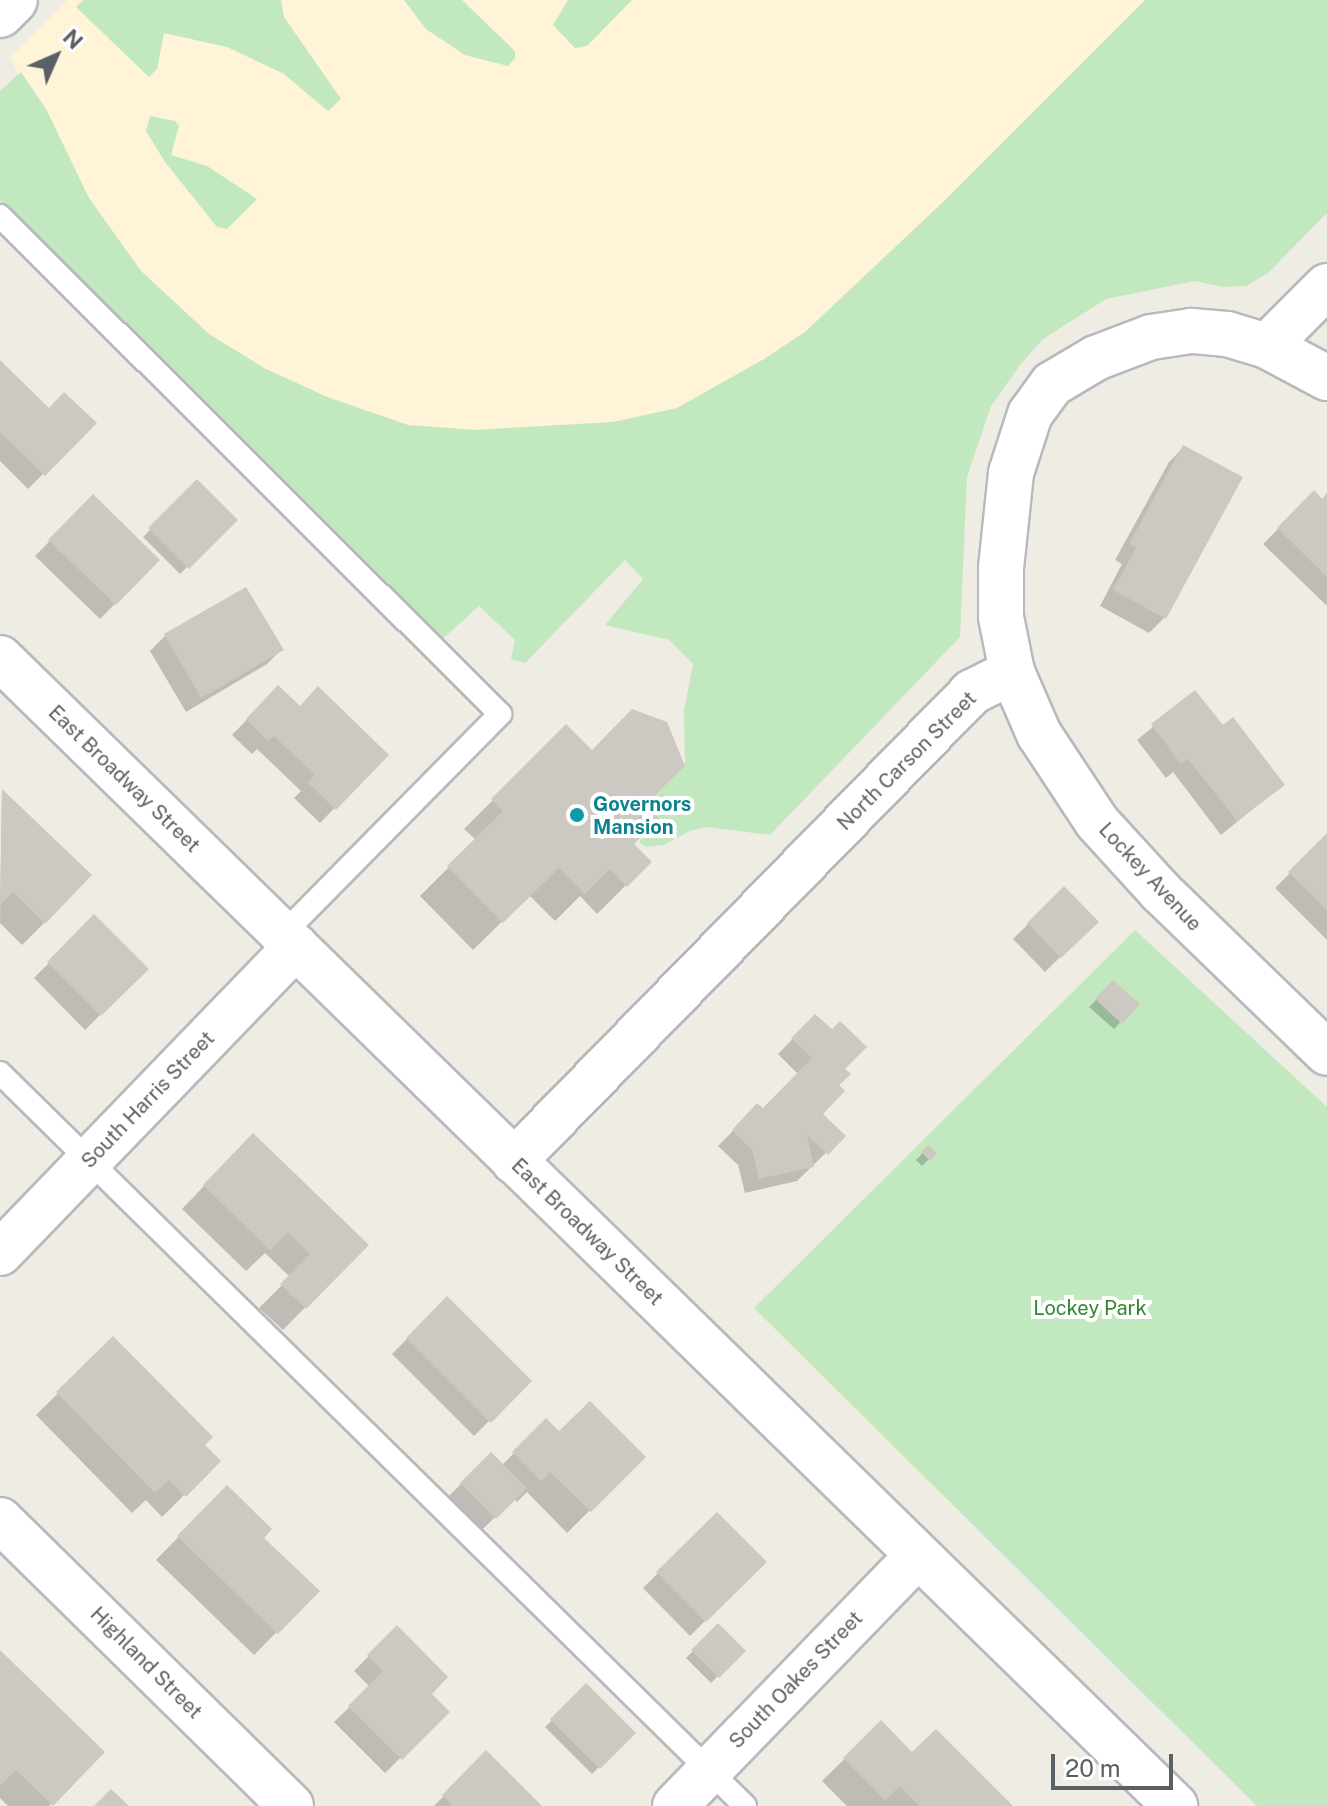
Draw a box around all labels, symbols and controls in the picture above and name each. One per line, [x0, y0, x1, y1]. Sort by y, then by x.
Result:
north arrow [16, 16, 96, 96]
text: N [58, 24, 88, 54]
street label: North Carson Street [833, 687, 981, 835]
street label: East Broadway Street [43, 701, 205, 857]
place label: Governors Mansion [593, 792, 691, 839]
marker: Governors Mansion [568, 806, 586, 824]
street label: Lockey Avenue [1094, 818, 1206, 936]
street label: South Harris Street [77, 1027, 219, 1173]
street label: East Broadway Street [506, 1154, 668, 1310]
park label: Lockey Park [1033, 1296, 1147, 1320]
street label: Highland Street [85, 1602, 207, 1724]
street label: South Oakes Street [724, 1606, 868, 1754]
scale bar [1055, 1738, 1177, 1788]
text: 20 m [1065, 1754, 1121, 1782]

